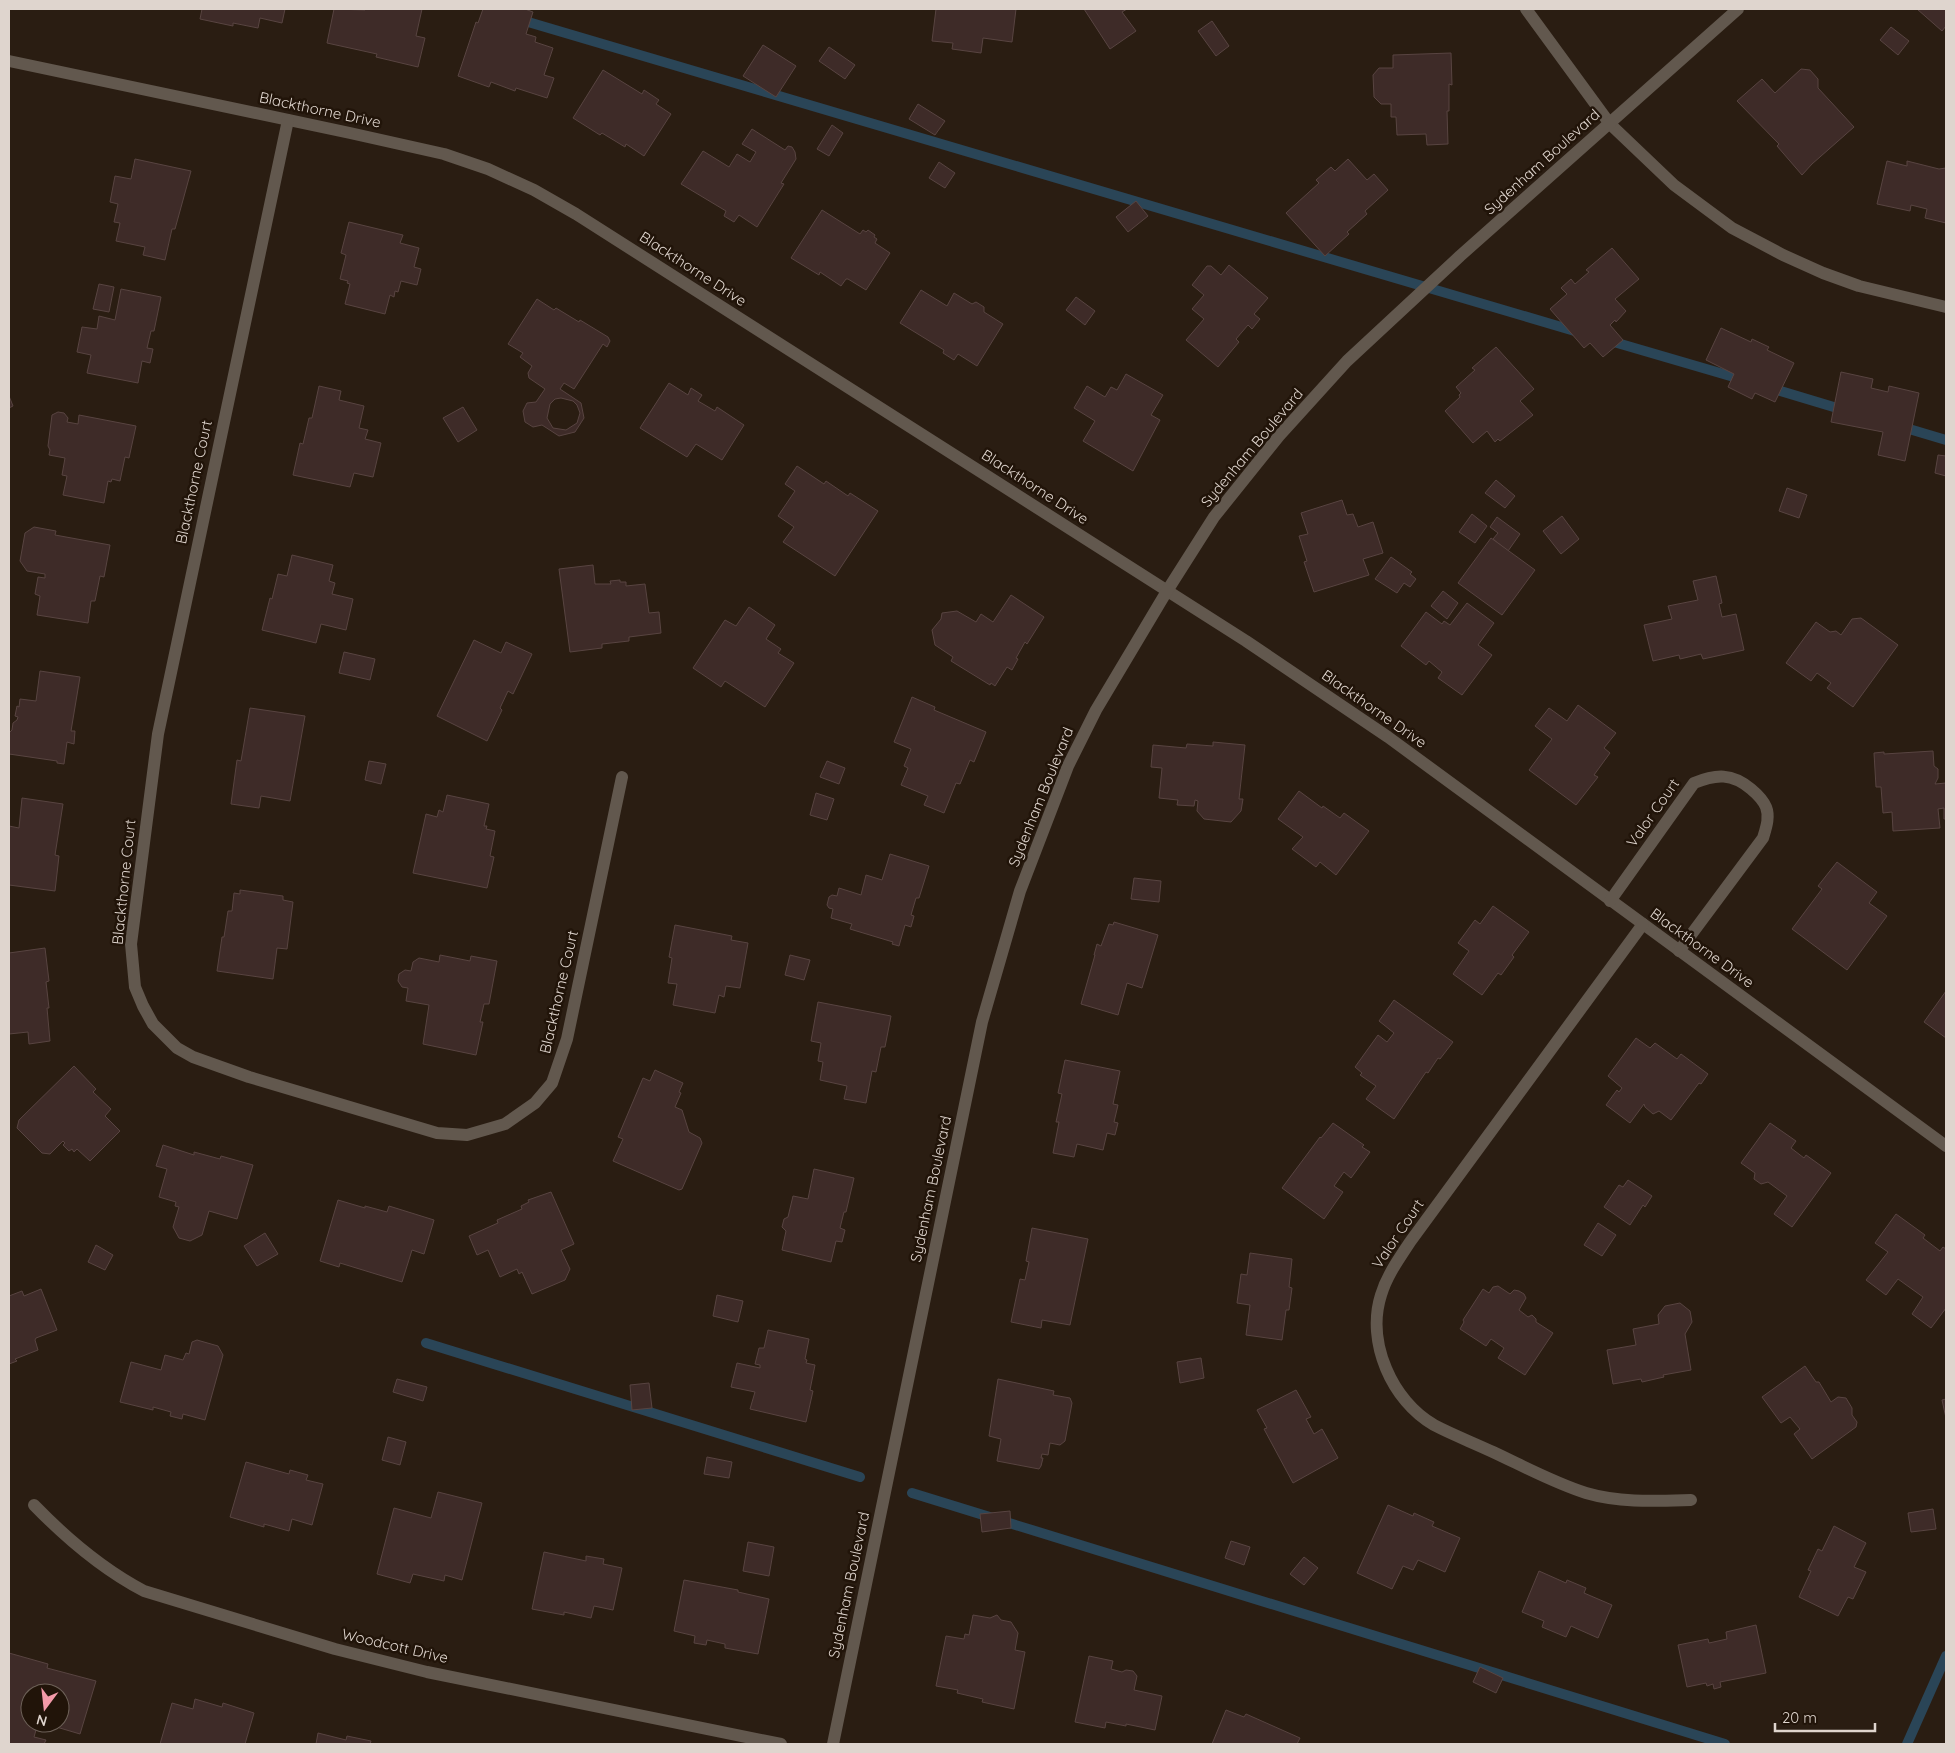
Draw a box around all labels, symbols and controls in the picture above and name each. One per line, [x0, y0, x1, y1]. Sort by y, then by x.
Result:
street label: Blackthorne Drive [258, 87, 383, 132]
street label: Sydenham Boulevard [1480, 105, 1603, 219]
street label: Blackthorne Drive [636, 227, 750, 310]
street label: Sydenham Boulevard [1196, 384, 1307, 511]
street label: Blackthorne Court [171, 418, 216, 545]
street label: Blackthorne Drive [978, 445, 1092, 528]
street label: Blackthorne Drive [1318, 665, 1430, 752]
street label: Sydenham Boulevard [1004, 724, 1077, 869]
street label: Valor Court [1622, 775, 1683, 851]
street label: Blackthorne Court [107, 818, 140, 946]
street label: Blackthorne Drive [1647, 904, 1758, 992]
street label: Blackthorne Court [535, 928, 582, 1055]
street label: Sydenham Boulevard [906, 1114, 955, 1264]
street label: Valor Court [1368, 1196, 1428, 1272]
street label: Sydenham Boulevard [824, 1510, 873, 1660]
street label: Woodcott Drive [340, 1624, 450, 1667]
north arrow [20, 1683, 70, 1733]
scale bar [1775, 1700, 1875, 1732]
text: 20 m [1782, 1708, 1817, 1727]
text: N [34, 1711, 49, 1731]

